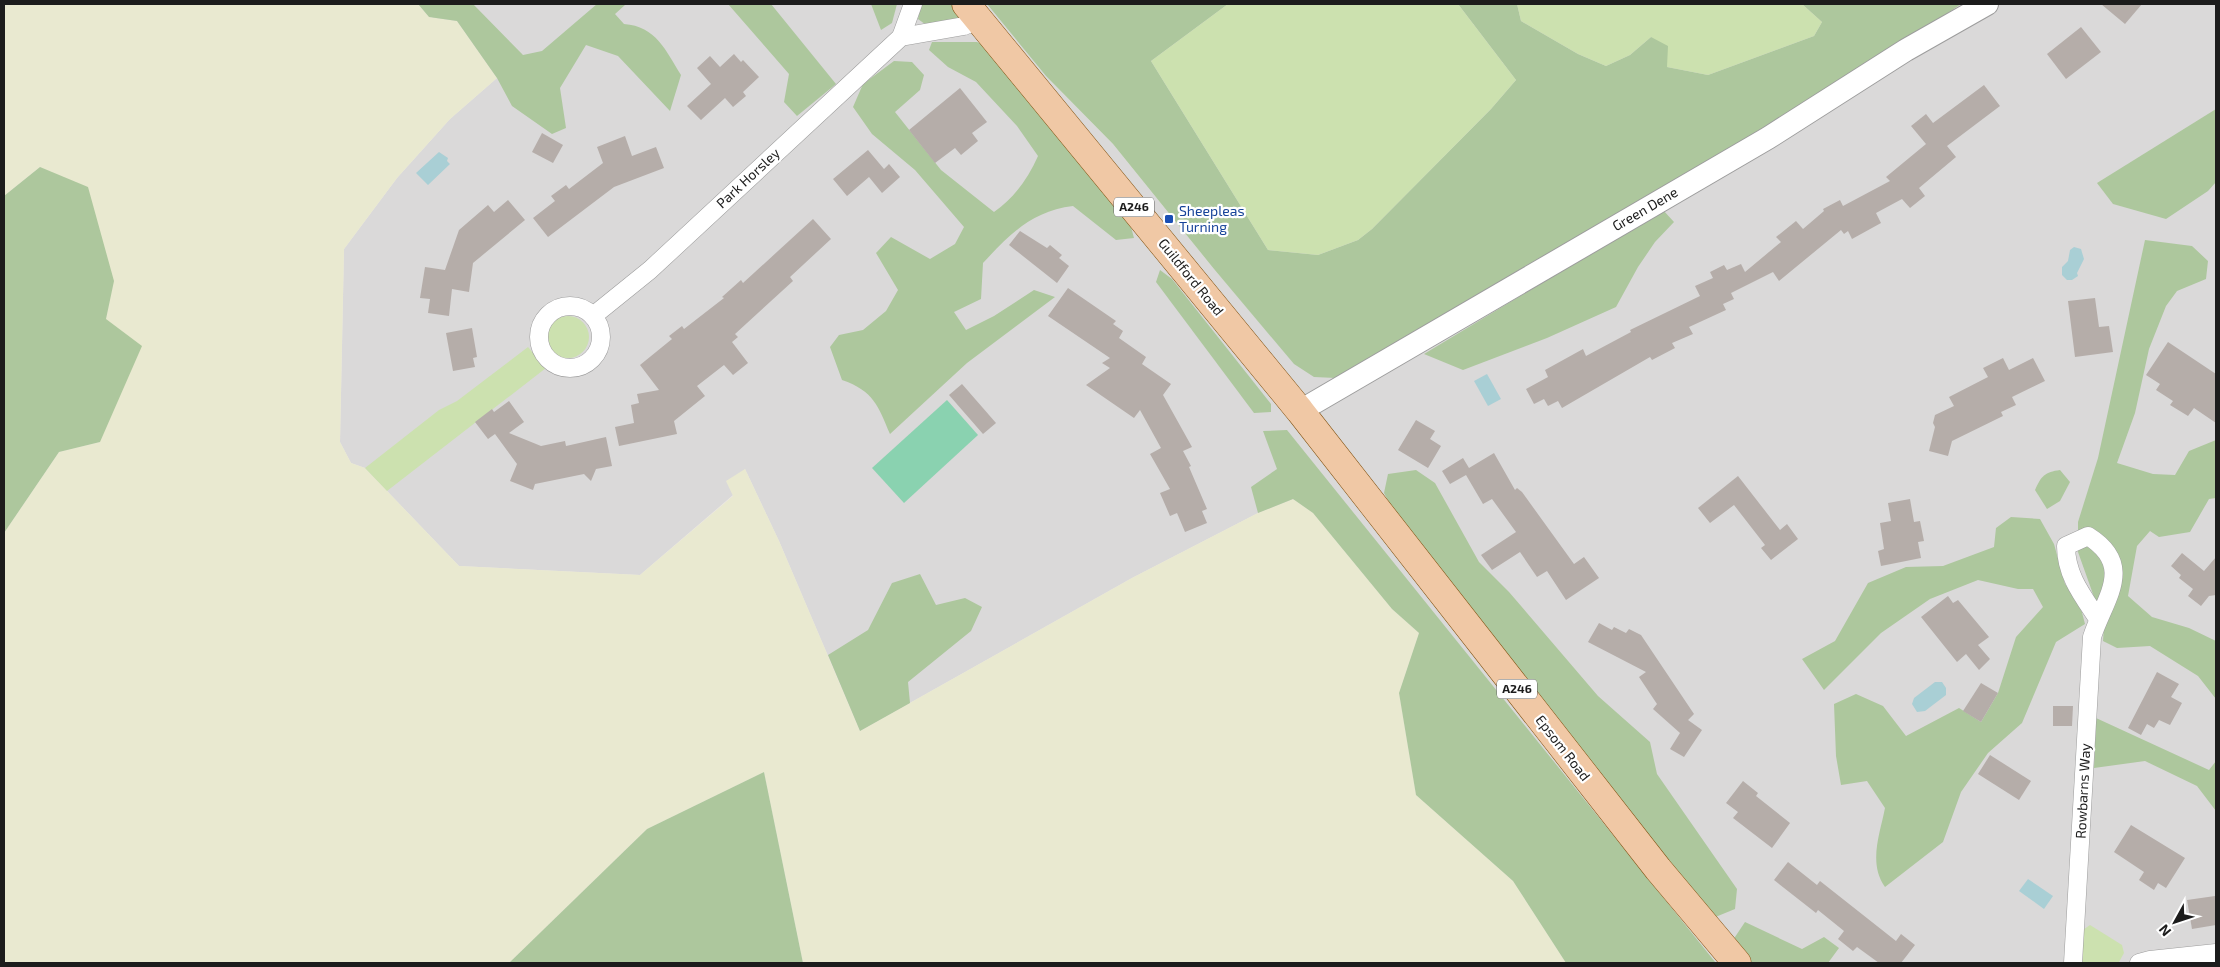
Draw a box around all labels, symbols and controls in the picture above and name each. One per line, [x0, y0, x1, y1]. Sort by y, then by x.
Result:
street label: Park Horsley [712, 144, 783, 211]
street label: Green Dene [1609, 183, 1681, 234]
road number: A246 [1114, 198, 1154, 216]
place label: Sheepleas Turning [1179, 202, 1245, 235]
marker: Sheepleas Turning [1163, 213, 1175, 225]
street label: Guildford Road [1155, 235, 1228, 319]
road number: A246 [1497, 680, 1537, 699]
street label: Epsom Road [1532, 711, 1594, 784]
street label: Rowbarns Way [2072, 742, 2094, 839]
north arrow [2150, 897, 2200, 947]
text: N [2155, 921, 2174, 940]

